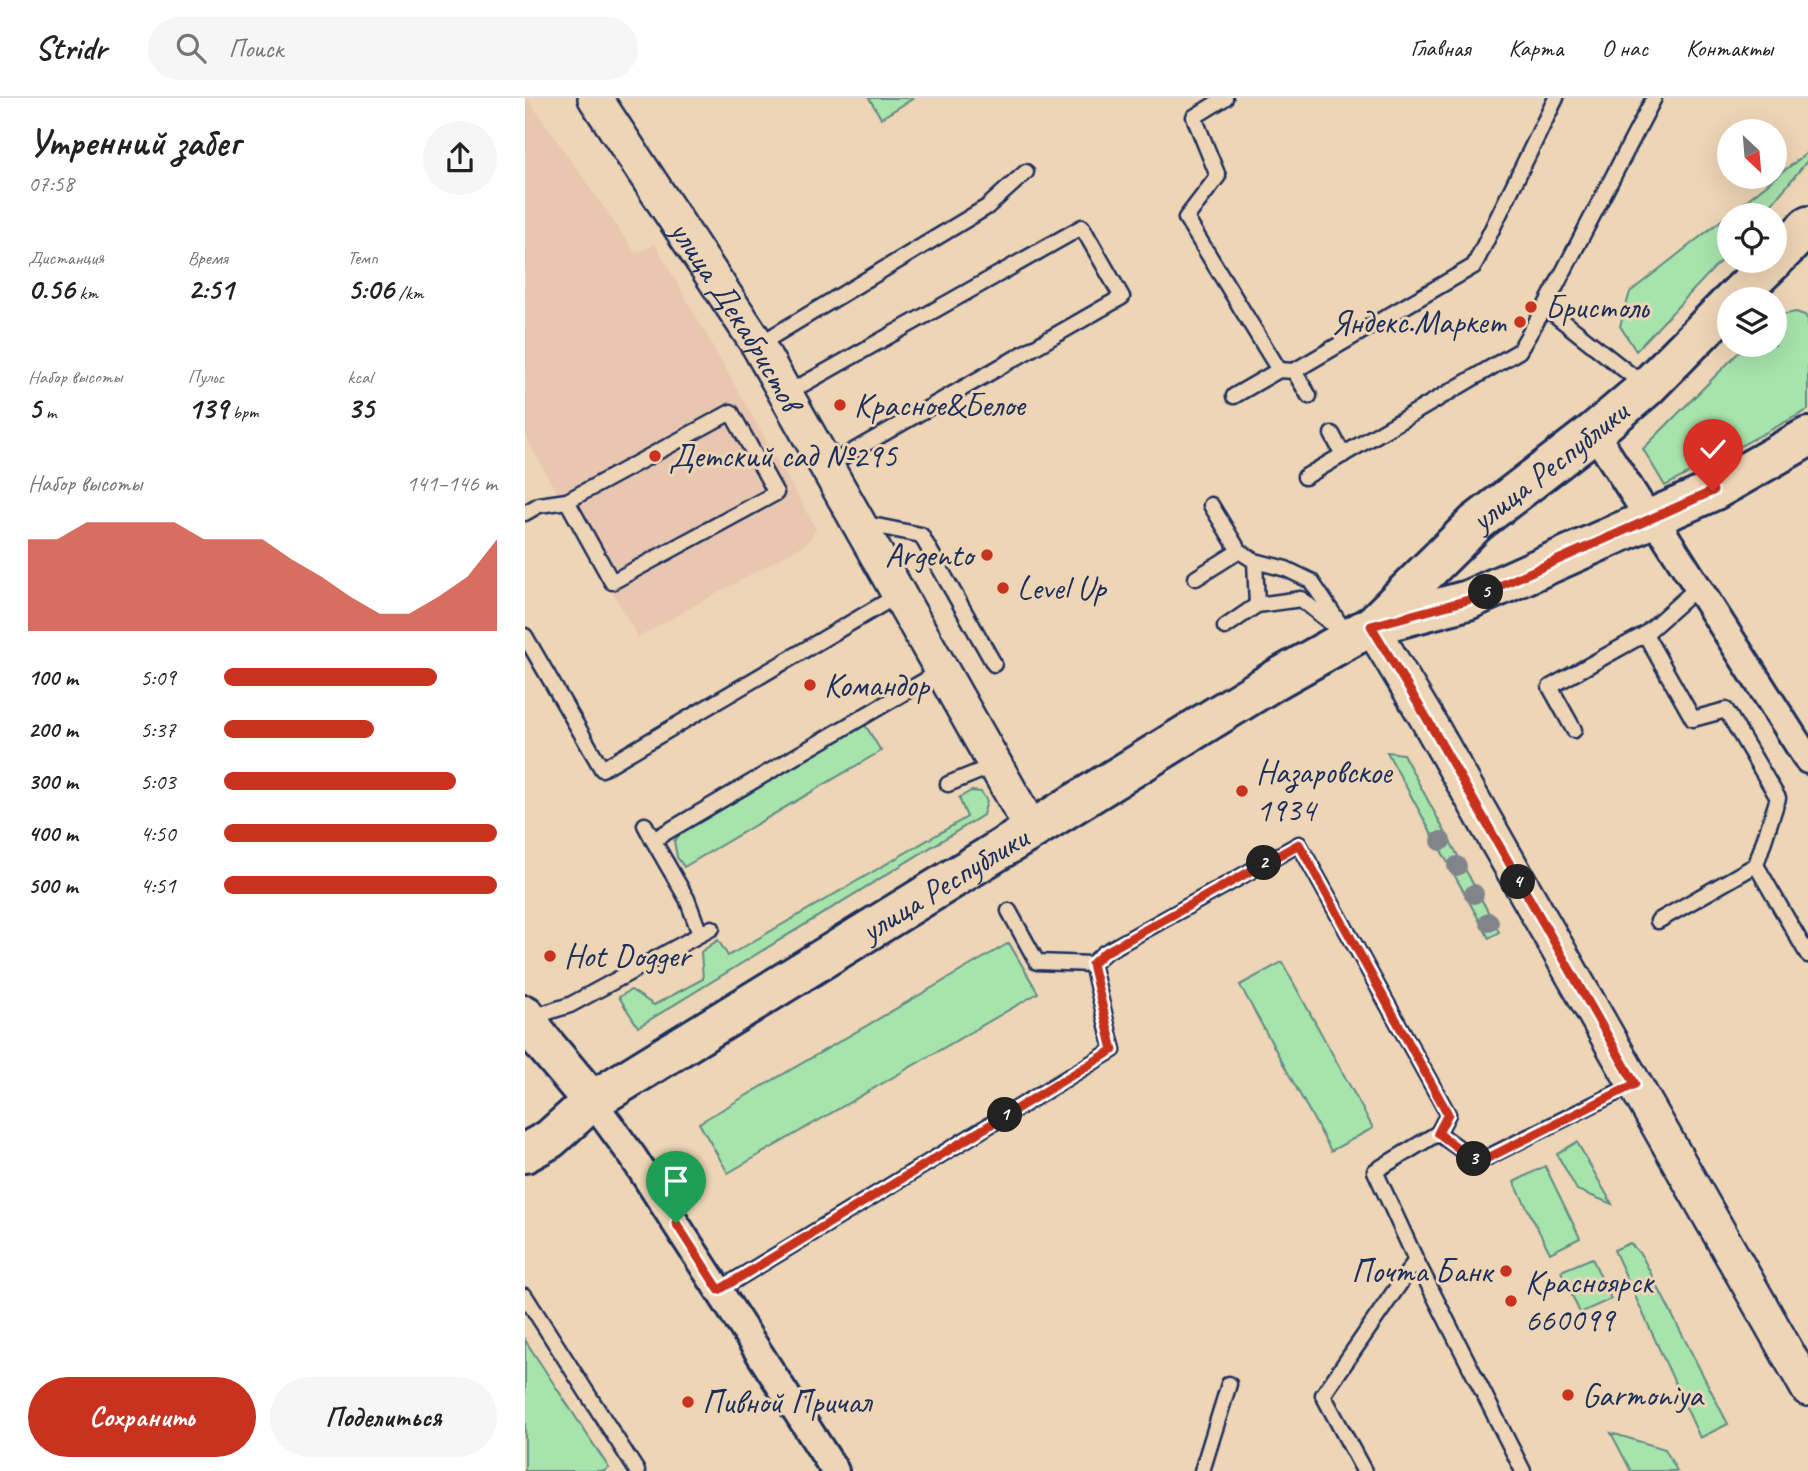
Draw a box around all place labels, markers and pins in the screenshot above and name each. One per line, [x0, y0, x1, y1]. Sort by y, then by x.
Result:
place label: Бристоль [1545, 286, 1650, 328]
marker: Бристоль [1523, 299, 1539, 315]
place label: Яндекс.Маркет [1331, 301, 1508, 343]
marker: Яндекс.Маркет [1512, 314, 1528, 330]
place label: Красное&Белое [854, 384, 1027, 426]
marker: Красное&Белое [832, 397, 848, 413]
pin [1683, 419, 1743, 491]
place label: Детский сад №295 [669, 435, 899, 477]
marker: Детский сад №295 [647, 448, 663, 464]
place label: Argento [885, 534, 976, 576]
marker: Argento [979, 547, 995, 563]
place label: Level Up [1017, 567, 1108, 609]
pin: 5 [1469, 574, 1503, 610]
marker: Level Up [995, 580, 1011, 596]
place label: Командор [824, 664, 931, 706]
marker: Командор [802, 677, 818, 693]
place label: Назаровское 1934 [1256, 751, 1394, 831]
marker: Назаровское 1934 [1234, 783, 1250, 799]
pin: 2 [1247, 846, 1281, 880]
pin: 4 [1501, 864, 1535, 900]
place label: Hot Dogger [564, 935, 693, 977]
marker: Hot Dogger [542, 948, 558, 964]
pin: 1 [987, 1098, 1023, 1132]
pin: 3 [1457, 1142, 1492, 1176]
pin [646, 1151, 706, 1223]
place label: Почта Банк [1351, 1250, 1495, 1292]
place label: Красноярск 660099 [1525, 1261, 1655, 1341]
marker: Почта Банк [1498, 1263, 1514, 1279]
marker: Красноярск 660099 [1503, 1293, 1519, 1309]
place label: Garmoniya [1582, 1374, 1705, 1416]
place label: Пивной Причал [702, 1381, 873, 1423]
marker: Garmoniya [1560, 1387, 1576, 1403]
marker: Пивной Причал [680, 1394, 696, 1410]

